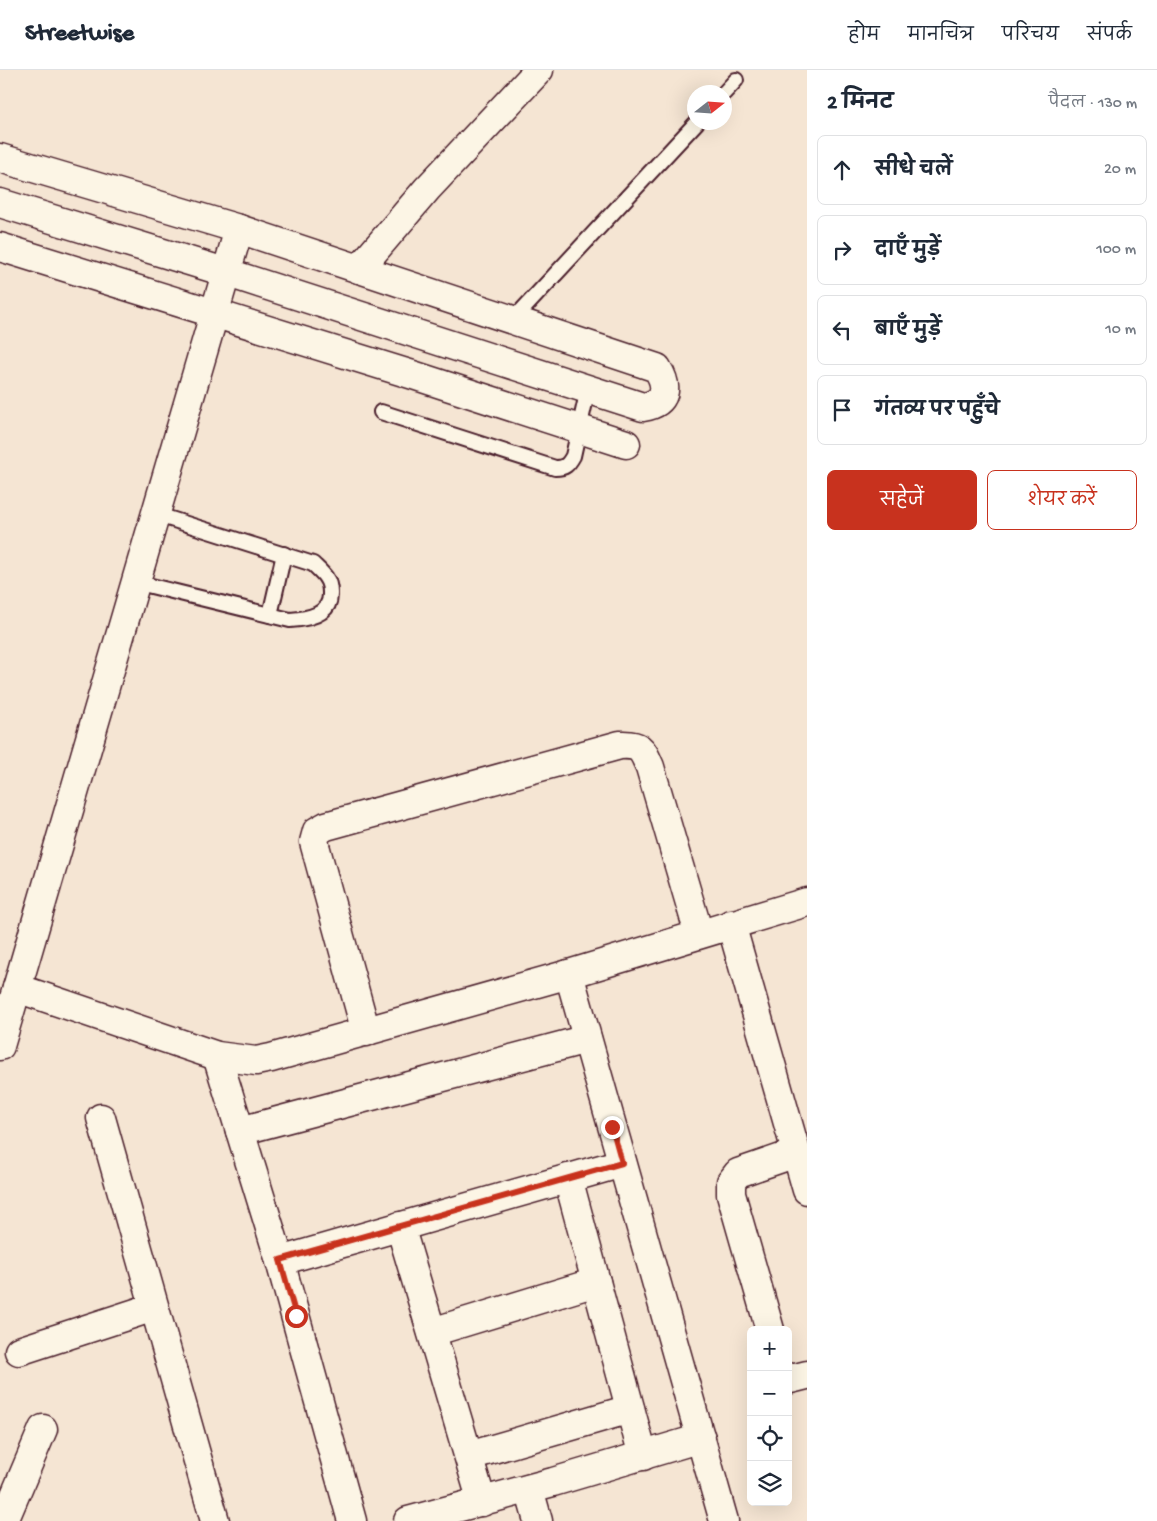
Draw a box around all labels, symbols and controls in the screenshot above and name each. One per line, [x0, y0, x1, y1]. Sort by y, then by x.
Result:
text: Streetwise [25, 20, 134, 49]
text: होम [848, 26, 880, 47]
text: मानचित्र [908, 26, 974, 47]
text: परिचय [1002, 26, 1059, 47]
text: संपर्क [1087, 26, 1132, 47]
north arrow [687, 85, 732, 130]
text: 2 मिनट [827, 92, 893, 117]
text: पैदल · 130 m [1048, 95, 1137, 114]
icon: ahead [828, 156, 856, 184]
text: सीधे चलें [875, 160, 952, 183]
text: 20 m [1104, 161, 1136, 180]
icon: right [828, 236, 856, 264]
text: दाएँ मुड़ें [875, 240, 941, 263]
text: 100 m [1096, 241, 1136, 260]
icon: left [828, 316, 856, 344]
text: बाएँ मुड़ें [875, 320, 941, 343]
text: 10 m [1105, 321, 1136, 340]
icon: arrive [828, 396, 856, 424]
text: गंतव्य पर पहुँचे [875, 400, 999, 423]
button: सहेजें [827, 470, 977, 530]
button: शेयर करें [987, 470, 1137, 530]
route end [601, 1116, 624, 1139]
route start [285, 1305, 308, 1328]
map controls [747, 1326, 792, 1506]
button: + [747, 1326, 792, 1371]
button: − [747, 1371, 792, 1416]
button: locate [747, 1416, 792, 1461]
button: layers [747, 1461, 792, 1506]

